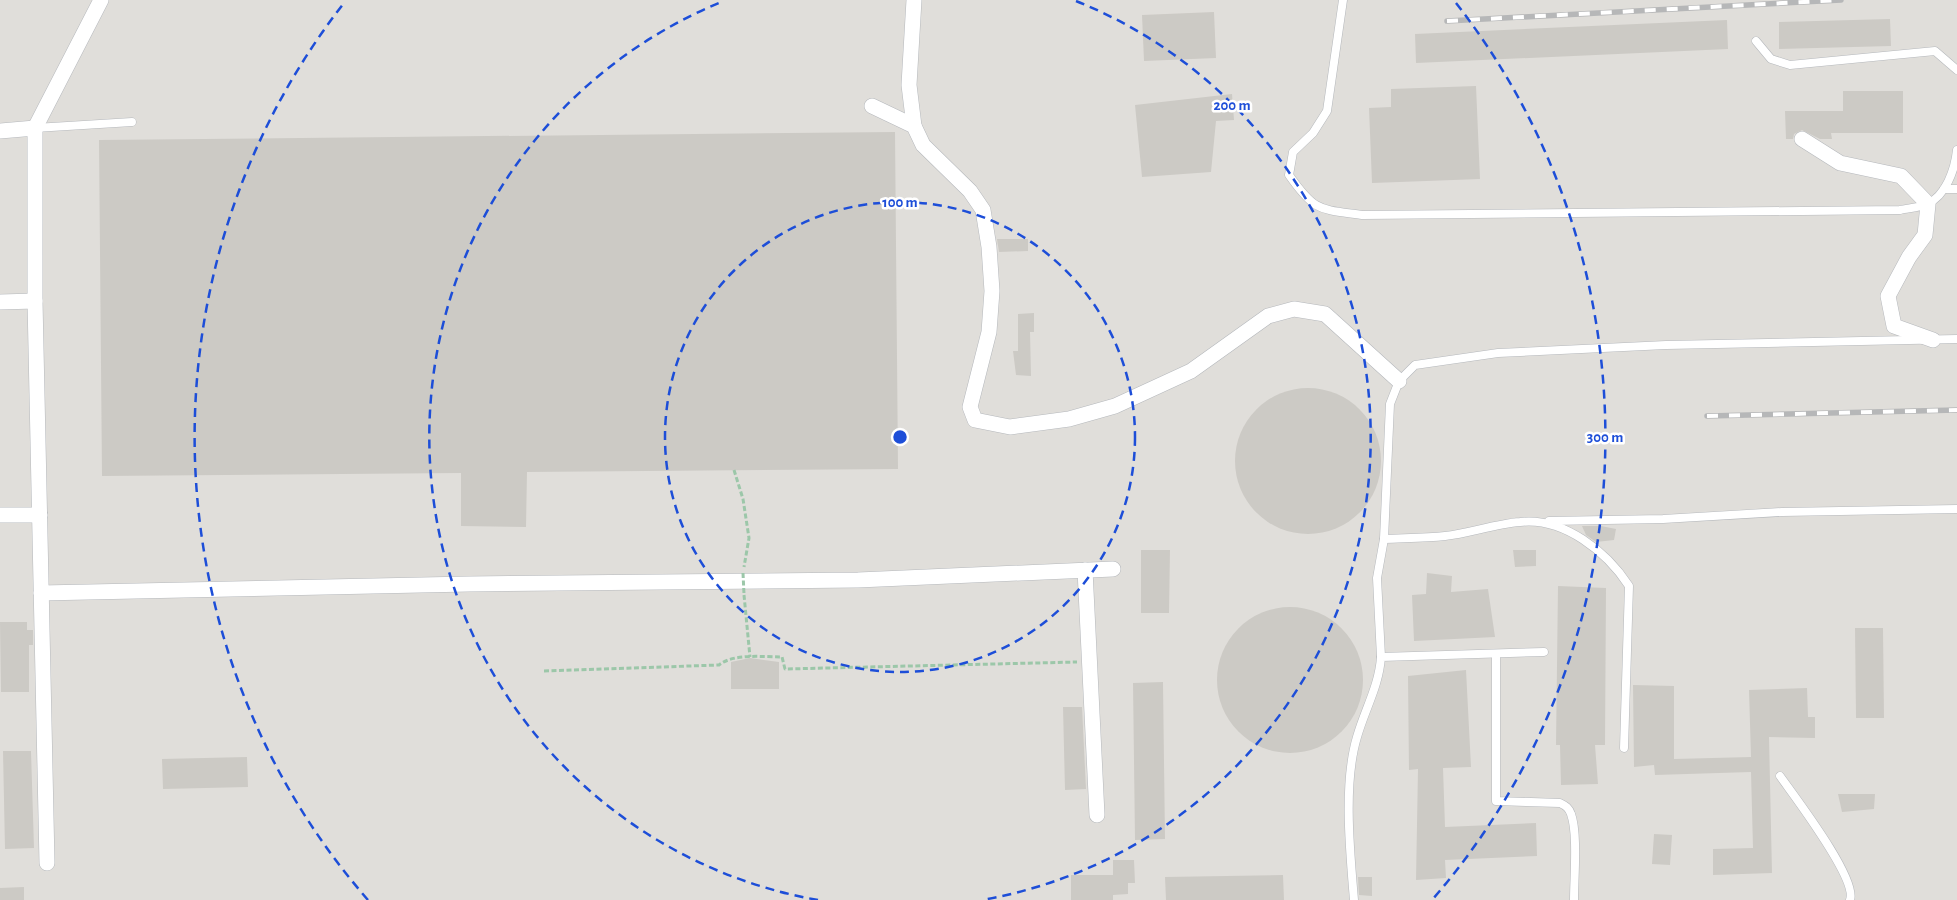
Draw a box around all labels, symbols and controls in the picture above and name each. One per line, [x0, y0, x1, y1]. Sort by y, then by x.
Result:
text: 200 m [1213, 98, 1251, 113]
text: 100 m [882, 195, 918, 210]
centre of rings [891, 428, 909, 446]
text: 300 m [1587, 430, 1623, 445]

